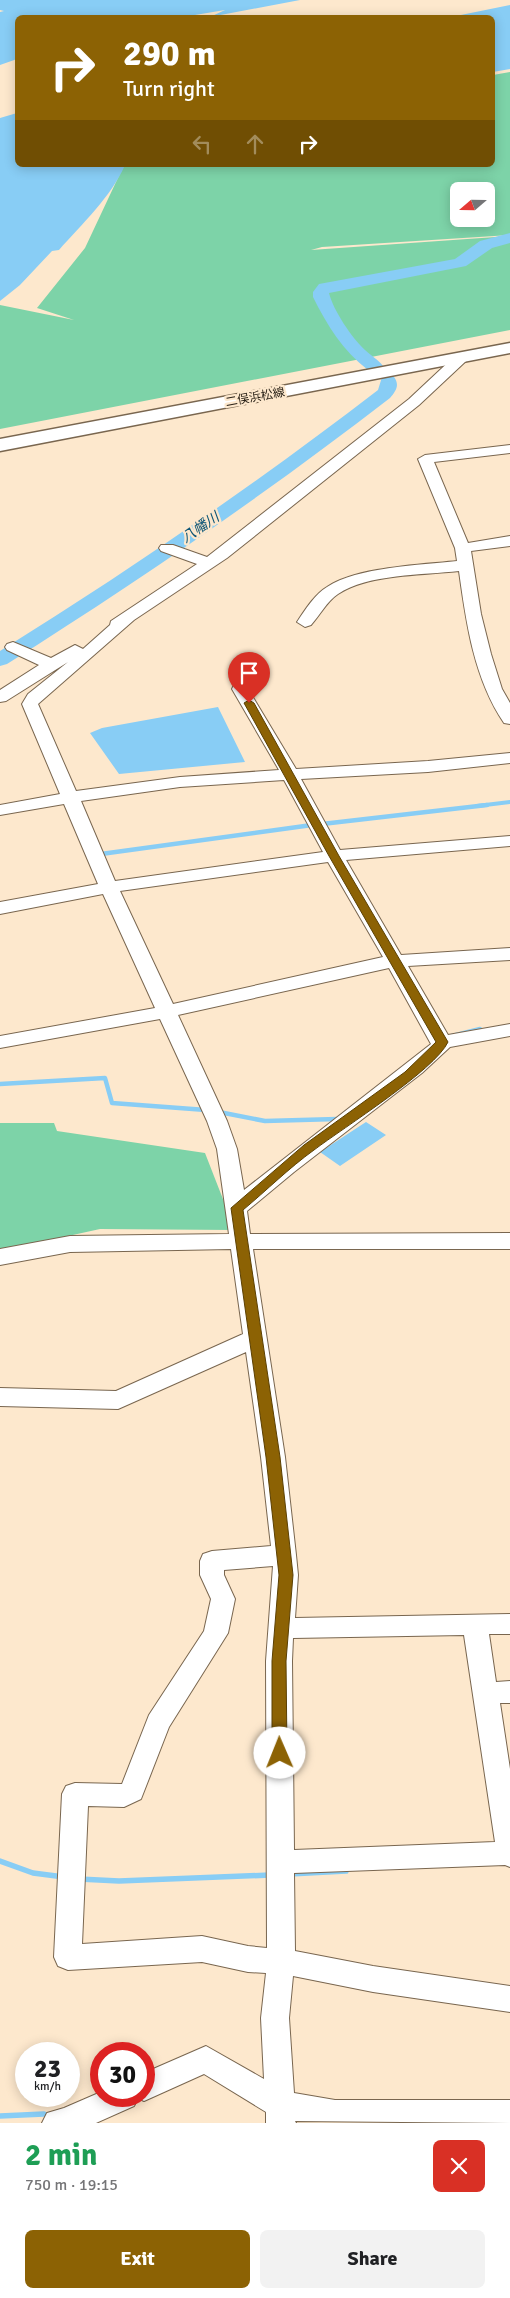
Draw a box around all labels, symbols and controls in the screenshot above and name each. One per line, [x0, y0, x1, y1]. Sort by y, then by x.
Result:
text: 290 m [123, 32, 216, 75]
icon: right [40, 35, 105, 100]
text: Turn right [123, 75, 215, 102]
icon: left [188, 130, 216, 158]
icon: ahead [241, 130, 269, 158]
icon: right [294, 130, 322, 158]
north arrow [450, 182, 495, 228]
map controls [450, 182, 495, 227]
street label: 二俣浜松線 [224, 385, 286, 410]
water label: 八幡川 [178, 508, 224, 546]
pin [228, 652, 270, 703]
icon: arrive [235, 659, 263, 687]
position arrow [253, 1726, 305, 1778]
speed limit sign: 30 [90, 2042, 155, 2107]
text: 23 [34, 2053, 61, 2084]
text: km/h [34, 2079, 61, 2094]
text: 2 min [25, 2137, 97, 2174]
button: close [433, 2140, 485, 2192]
text: 750 m · 19:15 [25, 2175, 118, 2195]
button: Exit [25, 2230, 250, 2288]
button: Share [260, 2230, 485, 2288]

